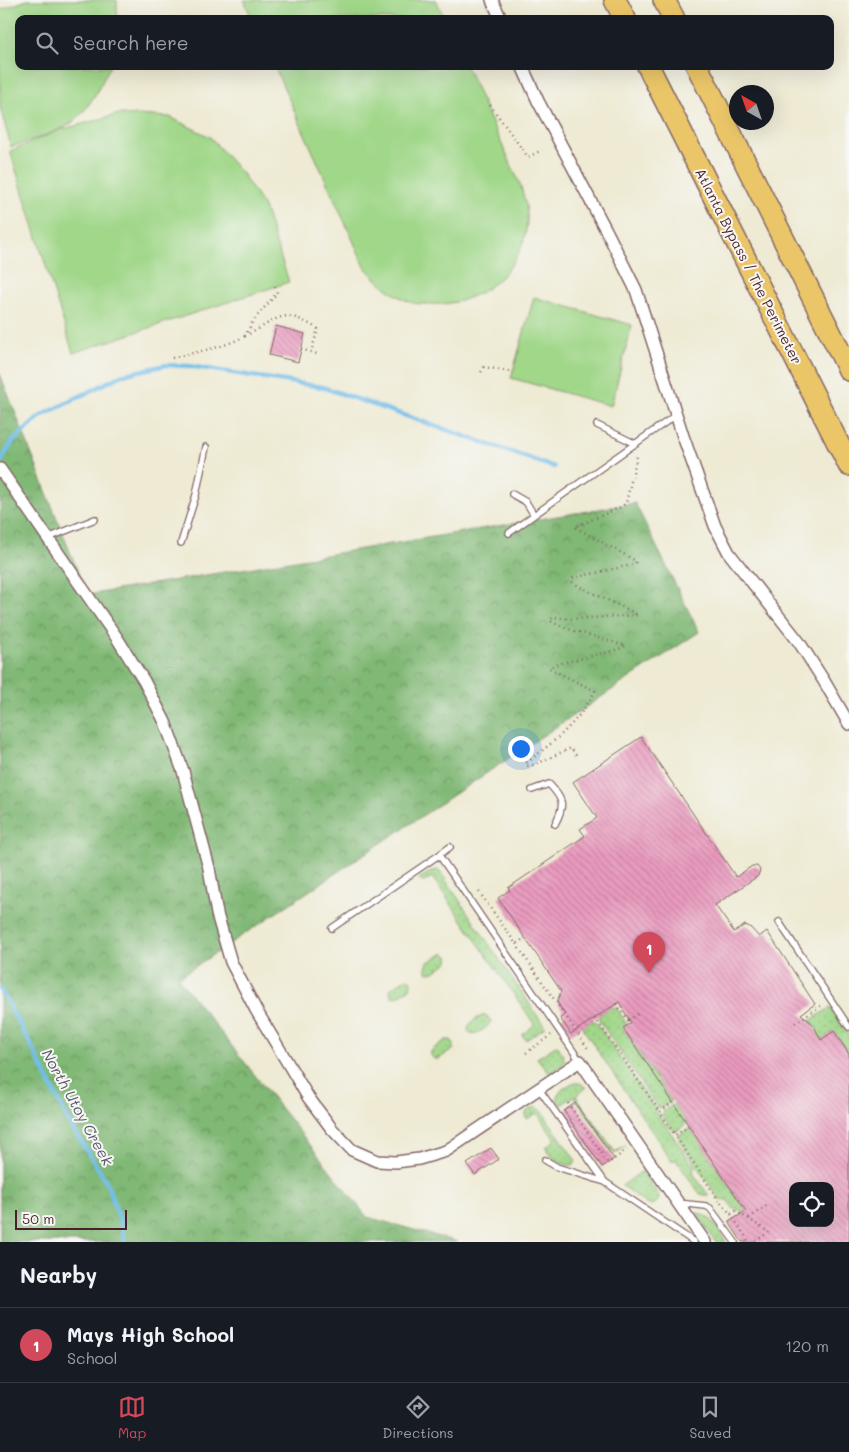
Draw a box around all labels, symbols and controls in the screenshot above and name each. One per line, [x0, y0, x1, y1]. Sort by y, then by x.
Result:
search box [15, 15, 834, 70]
icon: search [33, 29, 61, 57]
text: Search here [73, 30, 189, 55]
north arrow [729, 85, 774, 130]
street label: Atlanta Bypass / The Perimeter [691, 165, 807, 367]
your location [508, 736, 534, 762]
pin: 1 [633, 932, 665, 973]
water label: North Utoy Creek [38, 1045, 119, 1170]
map controls [789, 1182, 834, 1227]
button: locate [789, 1182, 834, 1227]
scale bar [15, 1207, 128, 1230]
text: 50 m [22, 1209, 54, 1228]
text: Nearby [20, 1261, 97, 1288]
text: Mays High School [67, 1322, 234, 1347]
text: 1 [32, 1335, 40, 1356]
text: 120 m [785, 1335, 829, 1356]
text: School [67, 1347, 117, 1368]
tab: Map [118, 1393, 146, 1442]
tab: Directions [382, 1393, 454, 1442]
tab: Saved [689, 1393, 731, 1442]

